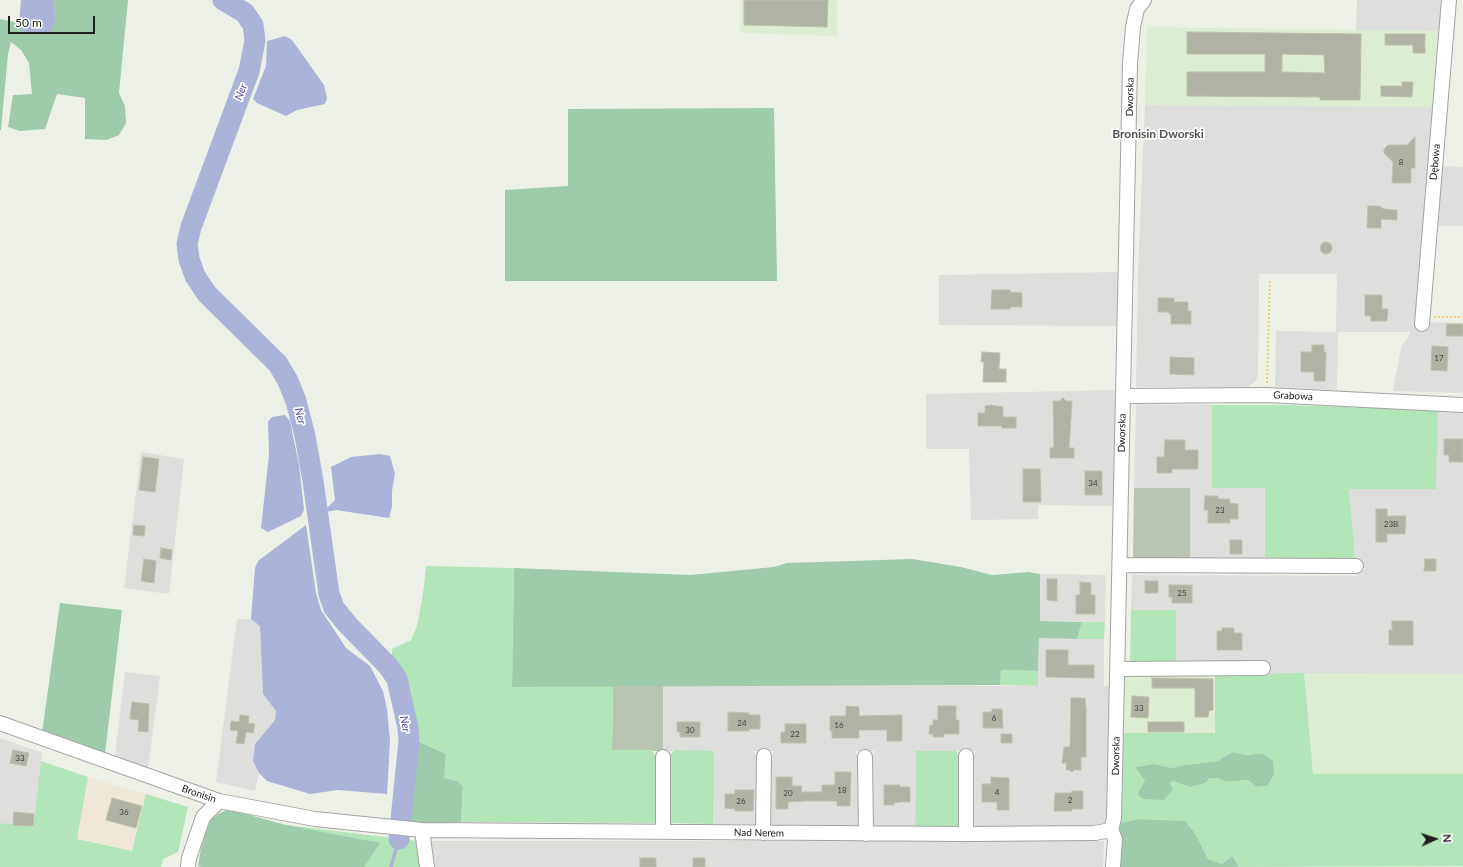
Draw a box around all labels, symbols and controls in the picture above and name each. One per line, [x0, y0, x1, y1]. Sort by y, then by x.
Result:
scale bar [10, 8, 97, 34]
text: 50 m [15, 15, 42, 30]
street label: Dworska [1124, 77, 1136, 117]
water label: Ner [232, 82, 250, 102]
district label: Bronisin Dworski [1112, 127, 1204, 141]
street label: Dębowa [1427, 143, 1443, 181]
house number: 8 [1399, 157, 1403, 167]
house number: 17 [1434, 353, 1444, 363]
street label: Grabowa [1273, 389, 1313, 403]
water label: Ner [292, 406, 308, 426]
street label: Dworska [1116, 413, 1128, 453]
house number: 34 [1088, 478, 1098, 488]
house number: 23 [1215, 505, 1225, 515]
house number: 23B [1384, 519, 1398, 529]
house number: 25 [1177, 588, 1187, 598]
house number: 33 [1134, 703, 1144, 713]
house number: 6 [992, 713, 996, 723]
water label: Ner [397, 715, 413, 733]
house number: 24 [737, 718, 747, 728]
house number: 16 [834, 720, 844, 730]
house number: 30 [685, 725, 695, 735]
house number: 22 [790, 729, 800, 739]
street label: Dworska [1110, 736, 1122, 776]
house number: 33 [15, 753, 25, 763]
street label: Bronisin [180, 783, 218, 805]
house number: 18 [837, 785, 847, 795]
house number: 4 [995, 787, 999, 797]
house number: 20 [783, 788, 793, 798]
house number: 2 [1068, 795, 1072, 805]
house number: 26 [736, 796, 746, 806]
house number: 36 [119, 807, 129, 817]
north arrow [1415, 819, 1455, 859]
street label: Nad Nerem [734, 827, 784, 839]
text: N [1441, 834, 1454, 843]

